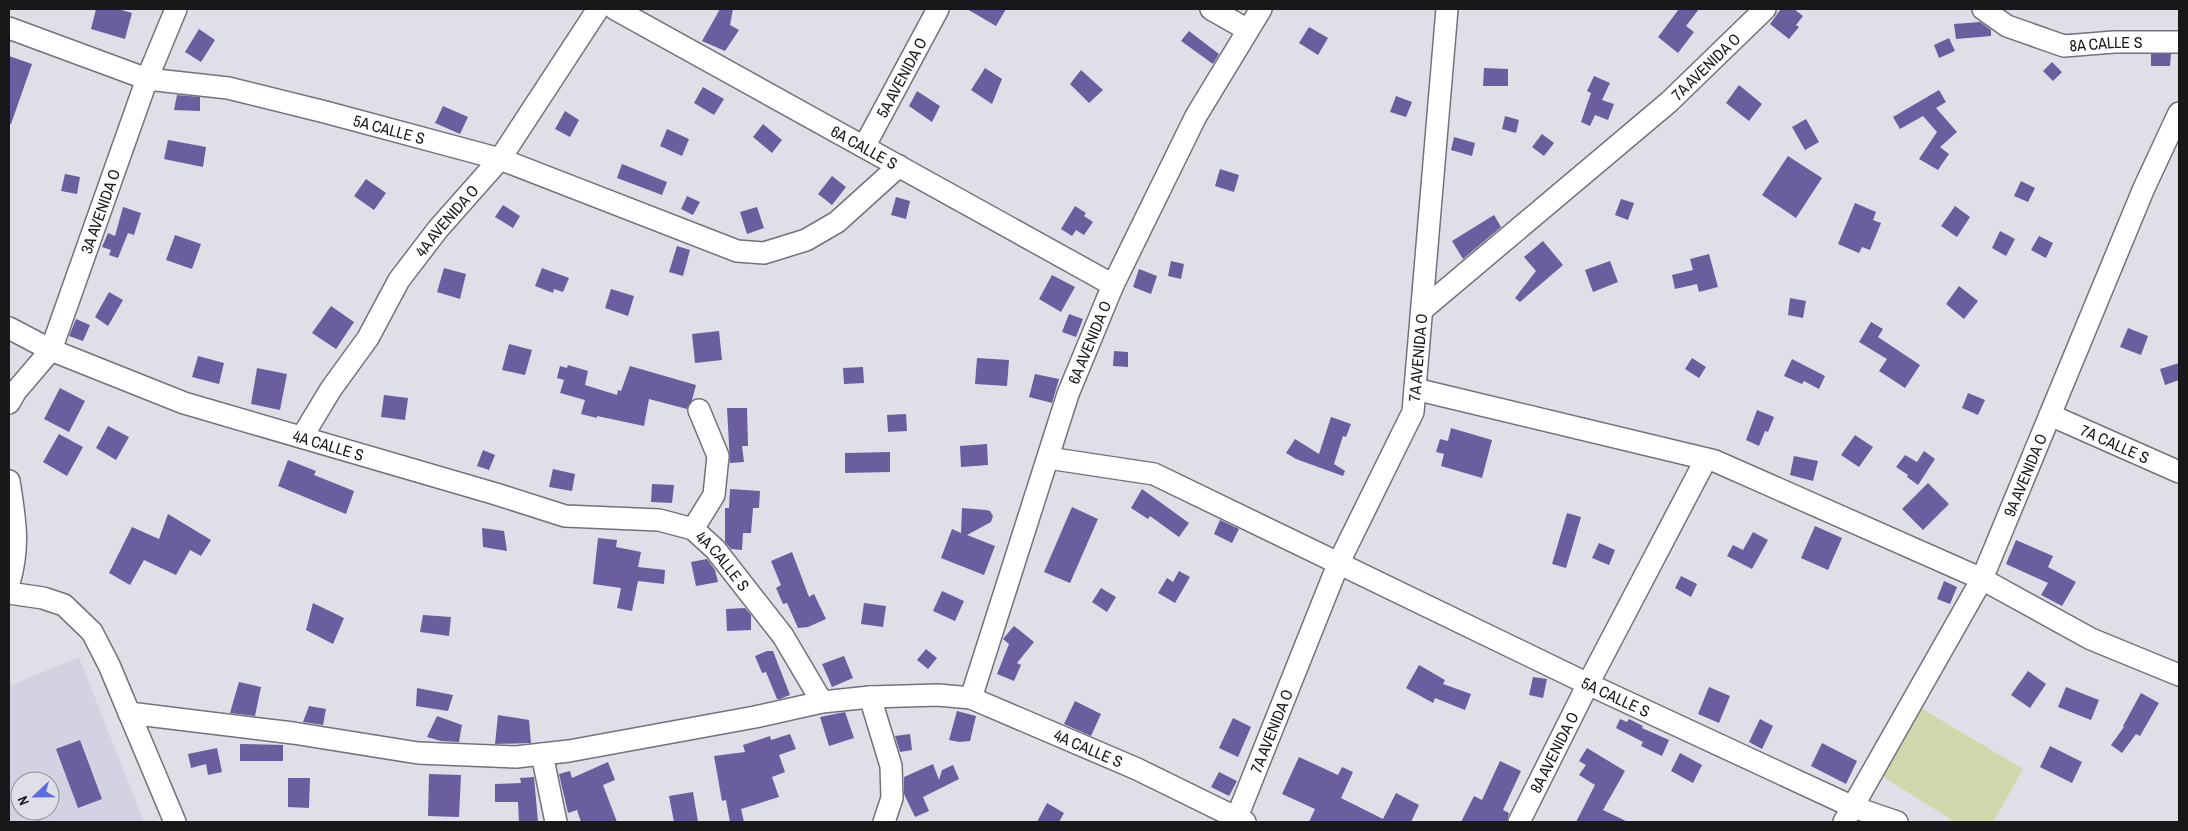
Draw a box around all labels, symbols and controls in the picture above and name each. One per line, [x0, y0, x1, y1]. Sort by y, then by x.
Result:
street label: 7A AVENIDA O [1666, 28, 1745, 105]
street label: 8A CALLE S [2069, 31, 2143, 57]
street label: 5A AVENIDA O [871, 33, 932, 121]
street label: 5A CALLE S [351, 109, 428, 149]
street label: 6A CALLE S [827, 120, 902, 175]
street label: 3A AVENIDA O [75, 166, 125, 256]
street label: 4A AVENIDA O [410, 180, 483, 261]
street label: 6A AVENIDA O [1062, 297, 1116, 387]
street label: 7A AVENIDA O [1403, 313, 1432, 402]
street label: 7A CALLE S [2077, 419, 2153, 469]
street label: 4A CALLE S [290, 424, 367, 466]
street label: 9A AVENIDA O [1998, 430, 2052, 520]
street label: 4A CALLE S [691, 526, 755, 596]
street label: 5A CALLE S [1578, 672, 1654, 722]
street label: 7A AVENIDA O [1245, 686, 1298, 776]
street label: 8A AVENIDA O [1524, 708, 1583, 797]
street label: 4A CALLE S [1050, 724, 1126, 773]
north arrow [10, 771, 60, 821]
text: N [13, 794, 33, 808]

